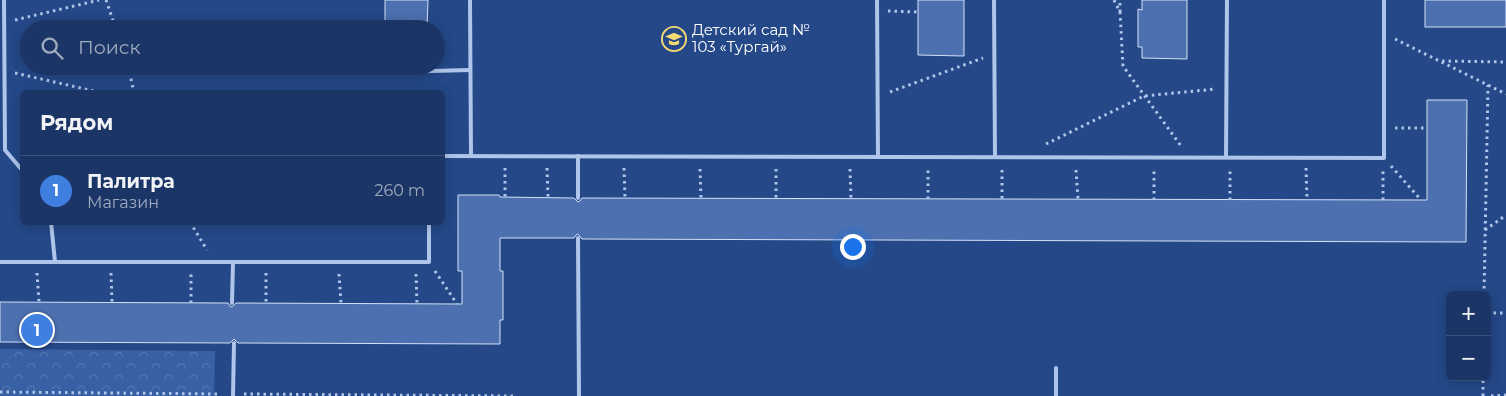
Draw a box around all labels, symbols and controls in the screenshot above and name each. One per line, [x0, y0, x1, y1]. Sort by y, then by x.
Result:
search box [20, 20, 445, 75]
place label: Детский сад № 103 «Тургай» [692, 20, 810, 56]
school or university icon: Детский сад № 103 «Тургай» [661, 26, 687, 52]
icon: search [38, 34, 66, 62]
text: Поиск [78, 36, 141, 59]
text: Рядом [40, 110, 113, 135]
text: Палитра [87, 170, 175, 193]
text: 1 [53, 181, 59, 200]
text: 260 m [374, 181, 425, 200]
text: Магазин [87, 193, 159, 212]
your location [840, 234, 866, 260]
map controls [1446, 291, 1491, 381]
button: + [1446, 291, 1491, 336]
pin: 1 [21, 311, 53, 349]
button: − [1446, 336, 1491, 381]

